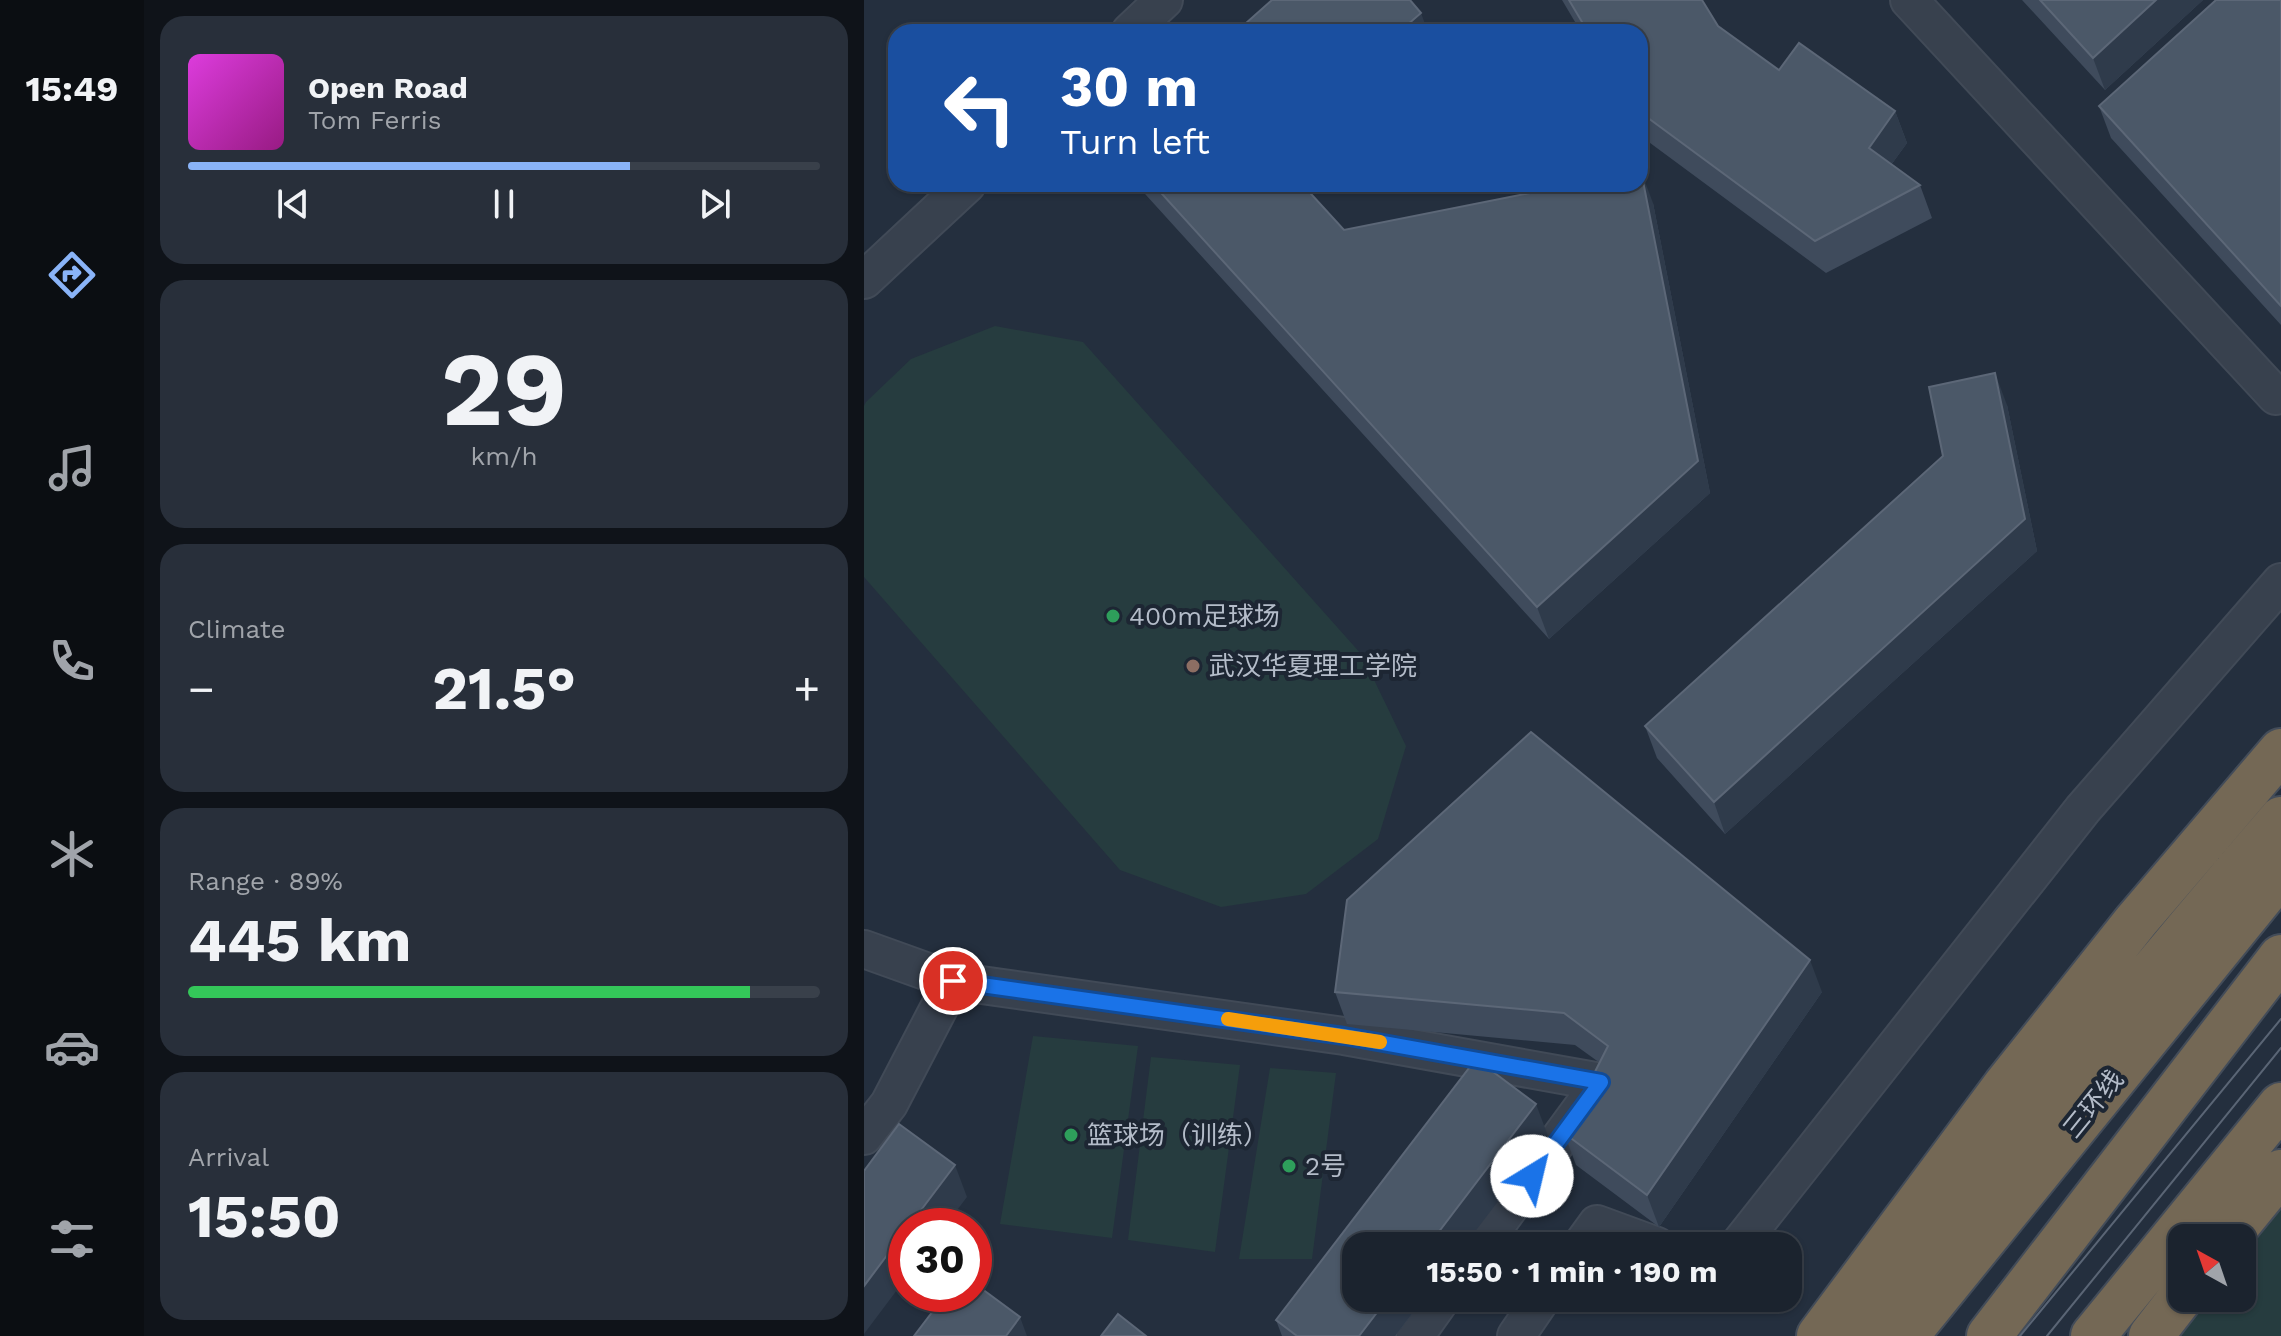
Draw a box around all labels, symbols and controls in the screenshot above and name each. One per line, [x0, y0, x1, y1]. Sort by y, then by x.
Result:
text: 30 m [1060, 54, 1198, 120]
icon: left [928, 56, 1032, 160]
text: 15:49 [26, 68, 118, 110]
text: Open Road [308, 70, 468, 105]
text: Tom Ferris [308, 105, 441, 135]
text: Turn left [1060, 121, 1210, 163]
icon: previous [271, 182, 315, 226]
icon: pause [482, 182, 526, 226]
icon: next [693, 182, 737, 226]
icon: directions [44, 247, 100, 303]
text: 29 [441, 328, 567, 450]
icon: music [44, 440, 100, 496]
text: km/h [471, 441, 537, 471]
place label: 400m足球场 [1129, 601, 1280, 631]
marker: 400m足球场 [1104, 607, 1122, 625]
text: Climate [188, 614, 286, 644]
icon: phone [44, 633, 100, 689]
place label: 武汉华夏理工学院 [1209, 651, 1417, 681]
text: 21.5° [432, 653, 576, 724]
marker: 武汉华夏理工学院 [1184, 657, 1202, 675]
text: − [188, 663, 215, 715]
text: + [793, 663, 820, 715]
icon: climate [44, 826, 100, 882]
text: Range · 89% [188, 866, 343, 896]
text: 445 km [188, 905, 411, 976]
pin [919, 947, 987, 1015]
icon: arrive [931, 959, 975, 1003]
icon: car [44, 1019, 100, 1075]
street label: 三环线 [2057, 1064, 2129, 1144]
place label: 篮球场（训练） [1087, 1120, 1269, 1150]
marker: 篮球场（训练） [1062, 1126, 1080, 1144]
position arrow [1490, 1134, 1574, 1218]
text: Arrival [188, 1142, 269, 1172]
place label: 2号 [1305, 1151, 1346, 1181]
marker: 2号 [1280, 1157, 1298, 1175]
text: 15:50 [188, 1181, 341, 1252]
speed limit sign: 30 [888, 1208, 992, 1312]
icon: filters [44, 1211, 100, 1267]
north arrow [2168, 1224, 2256, 1312]
map controls [2168, 1224, 2256, 1312]
text: 15:50 · 1 min · 190 m [1426, 1254, 1718, 1289]

